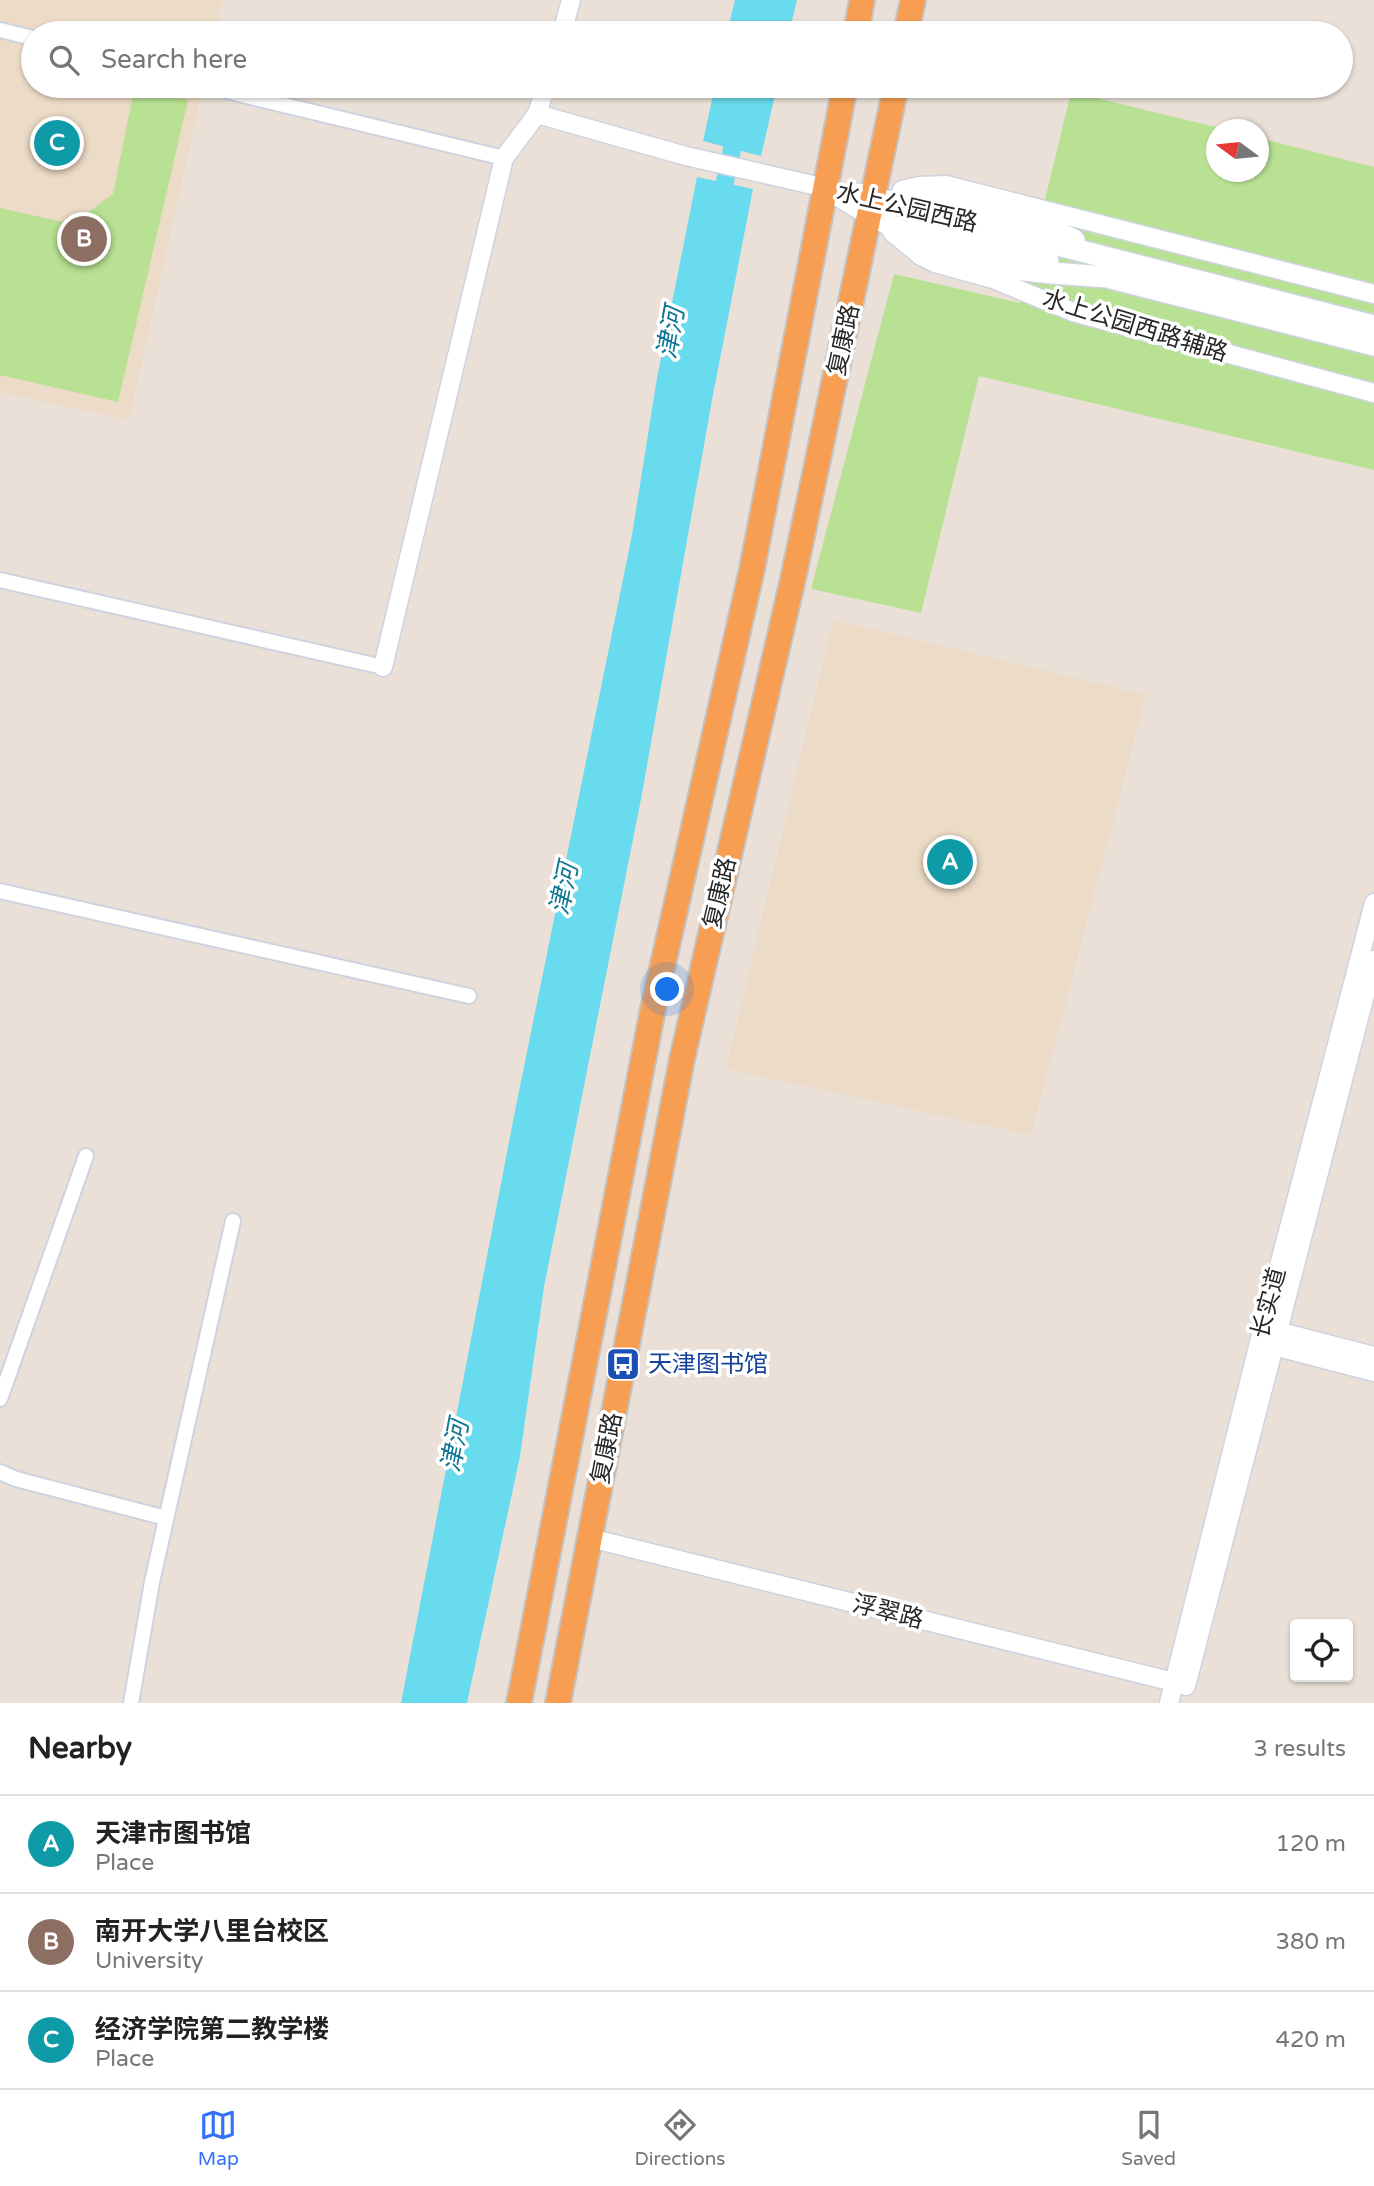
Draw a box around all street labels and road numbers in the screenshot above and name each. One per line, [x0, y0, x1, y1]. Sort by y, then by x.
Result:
street label: 水上公园西路 [834, 178, 980, 238]
street label: 水上公园西路辅路 [1039, 284, 1231, 368]
street label: 复康路 [822, 302, 866, 378]
street label: 复康路 [698, 855, 742, 931]
street label: 长实道 [1246, 1264, 1292, 1342]
street label: 复康路 [586, 1410, 628, 1486]
street label: 浮翠路 [850, 1589, 926, 1635]

